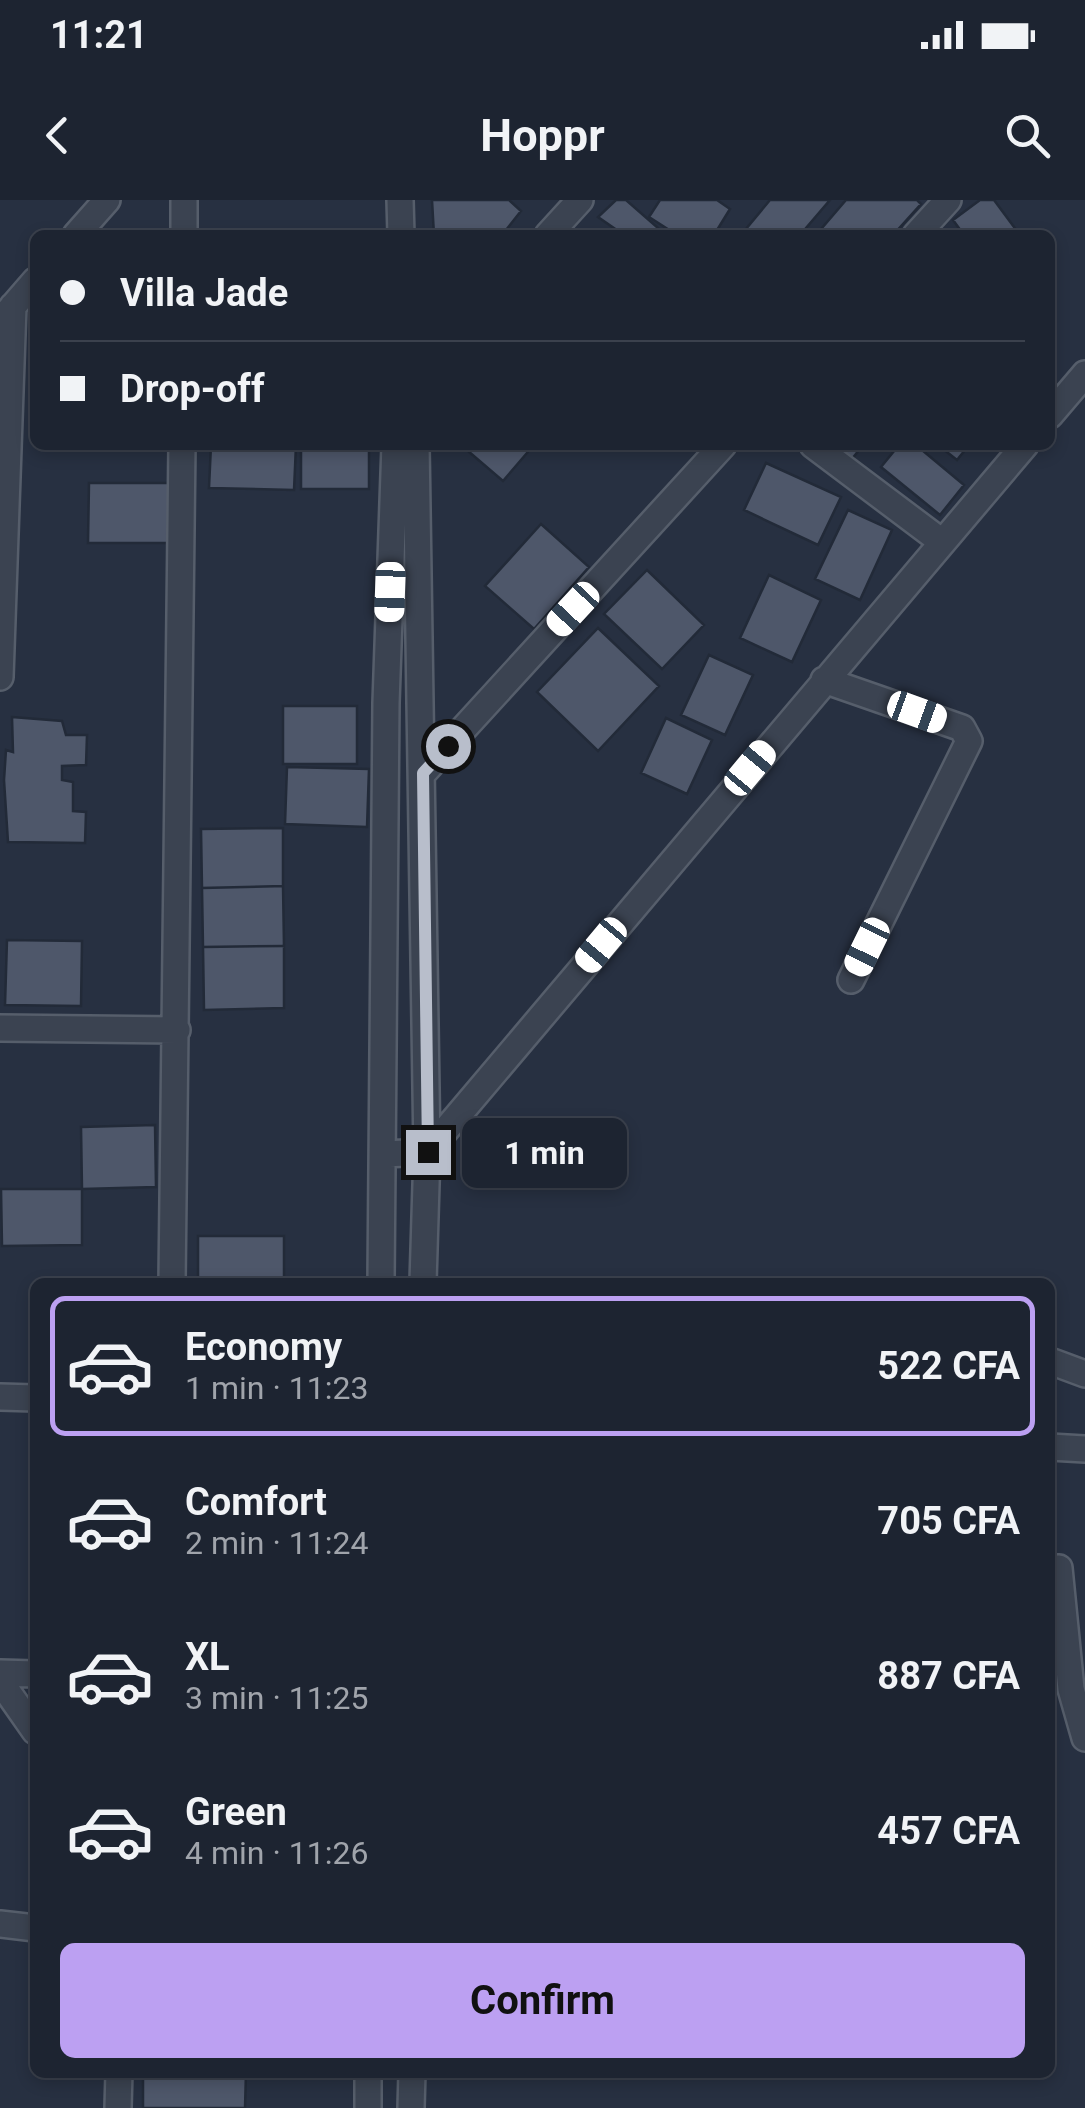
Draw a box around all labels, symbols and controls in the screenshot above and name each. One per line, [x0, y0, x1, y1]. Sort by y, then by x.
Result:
text: 11:21 [50, 13, 148, 57]
icon: back [30, 108, 85, 163]
icon: search [1000, 108, 1055, 163]
text: Hoppr [480, 109, 605, 162]
text: Villa Jade [120, 271, 288, 315]
text: Drop-off [120, 367, 265, 411]
car [374, 561, 406, 623]
car [542, 577, 604, 641]
car [884, 688, 950, 736]
route start [426, 724, 471, 769]
car [719, 735, 781, 801]
car [570, 912, 632, 978]
car [840, 913, 894, 981]
callout: 1 min [463, 1117, 628, 1187]
route end [406, 1130, 451, 1175]
text: 1 min [504, 1134, 585, 1172]
icon: car [65, 1321, 155, 1411]
text: Economy [185, 1325, 342, 1369]
text: 522 CFA [877, 1344, 1020, 1388]
text: 1 min · 11:23 [185, 1369, 368, 1407]
icon: car [65, 1476, 155, 1566]
text: Comfort [185, 1480, 327, 1524]
text: 705 CFA [877, 1499, 1020, 1543]
text: 2 min · 11:24 [185, 1524, 368, 1562]
icon: car [65, 1631, 155, 1721]
text: XL [185, 1635, 230, 1679]
text: 887 CFA [877, 1654, 1020, 1698]
text: 3 min · 11:25 [185, 1679, 368, 1717]
icon: car [65, 1786, 155, 1876]
text: Green [185, 1790, 287, 1834]
text: 457 CFA [877, 1809, 1020, 1853]
text: 4 min · 11:26 [185, 1834, 368, 1872]
button: Confirm [60, 1943, 1025, 2058]

